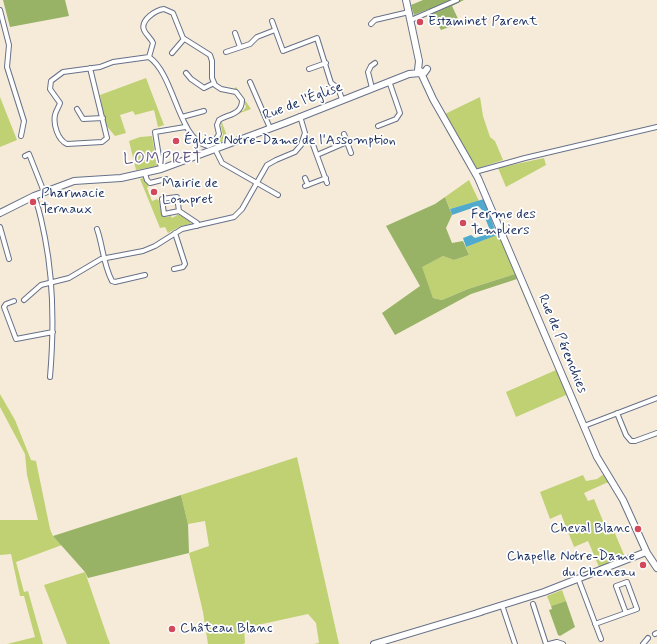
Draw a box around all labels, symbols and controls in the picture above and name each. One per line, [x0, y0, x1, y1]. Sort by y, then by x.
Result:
place label: Estaminet Parent [428, 14, 537, 30]
marker: Estaminet Parent [415, 17, 425, 27]
street label: Rue de l'Église [261, 79, 345, 125]
place label: Église Notre-Dame de l'Assomption [184, 133, 396, 149]
marker: Église Notre-Dame de l'Assomption [171, 136, 181, 146]
district label: LOMPRET [121, 150, 205, 170]
place label: Mairie de Lompret [162, 176, 218, 208]
place label: Pharmacie Ternaux [41, 186, 105, 218]
marker: Mairie de Lompret [149, 187, 159, 197]
marker: Pharmacie Ternaux [28, 197, 38, 207]
place label: Ferme des Templiers [471, 207, 536, 240]
marker: Ferme des Templiers [458, 218, 468, 228]
street label: Rue de Pérenchies [534, 292, 590, 396]
place label: Cheval Blanc [550, 521, 630, 537]
marker: Cheval Blanc [633, 524, 643, 534]
place label: Chapelle Notre-Dame du Cheneau [507, 549, 635, 582]
marker: Chapelle Notre-Dame du Cheneau [638, 560, 648, 570]
place label: Château Blanc [180, 621, 273, 637]
marker: Château Blanc [167, 624, 177, 634]

